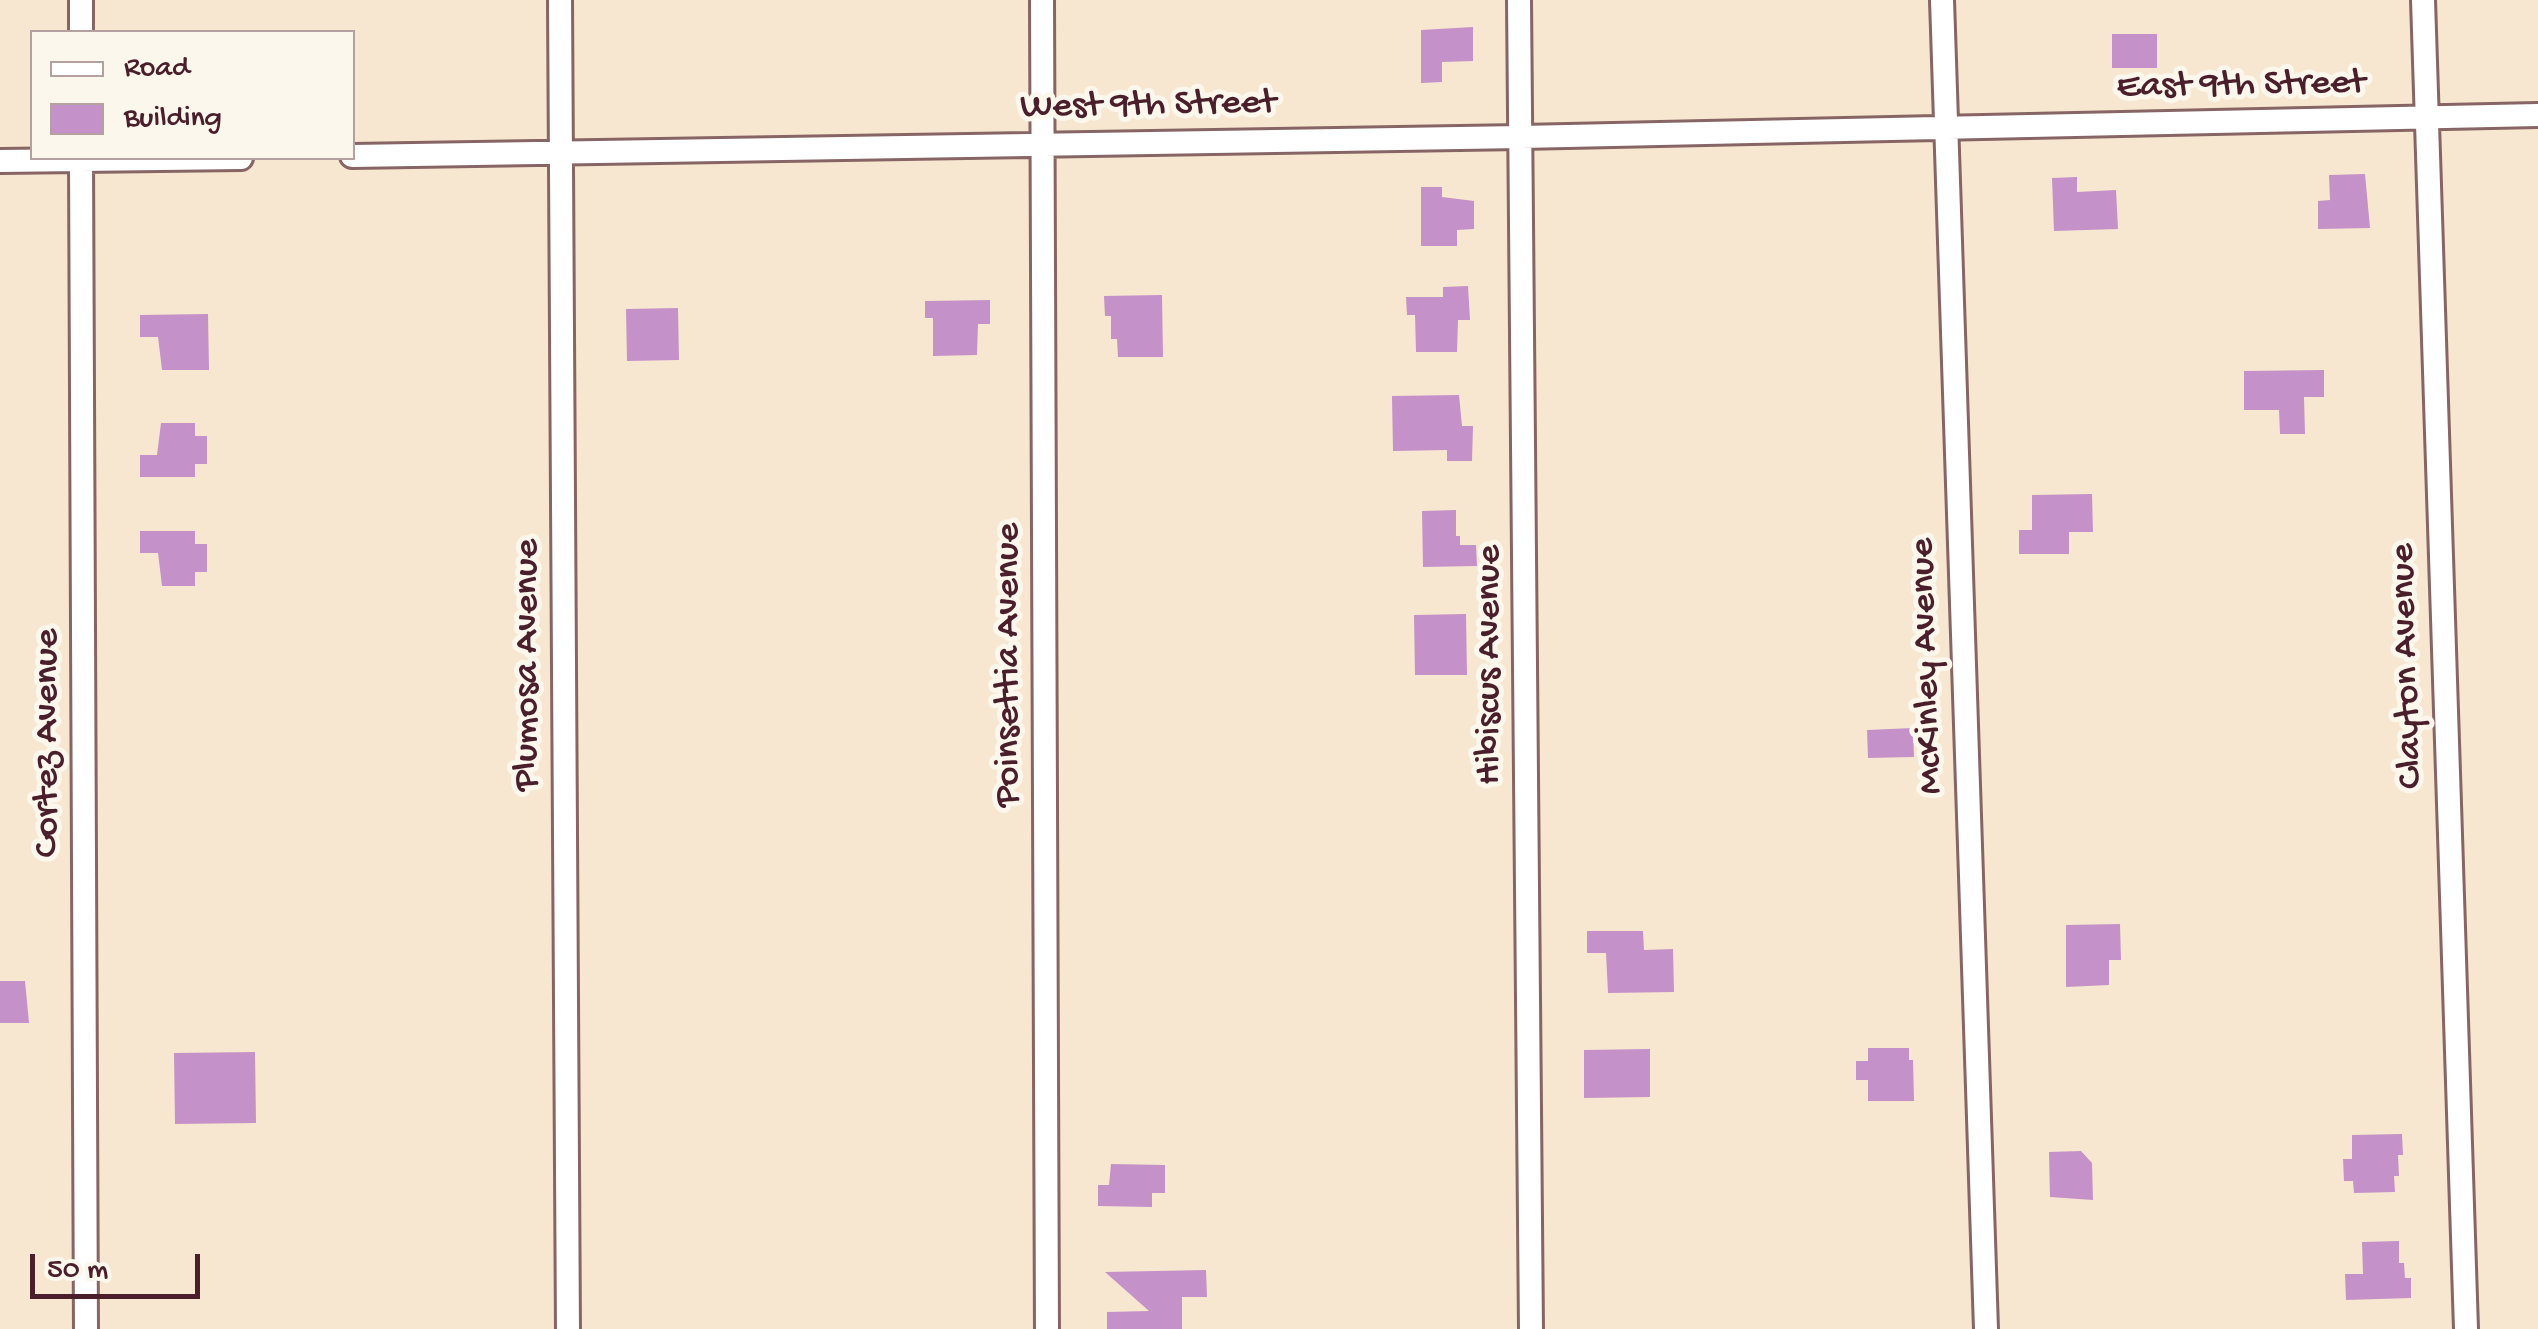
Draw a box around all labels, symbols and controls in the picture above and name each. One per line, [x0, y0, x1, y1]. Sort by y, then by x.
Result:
legend [30, 30, 355, 160]
text: Road [124, 52, 190, 87]
street label: East 9th Street [2116, 62, 2366, 112]
street label: West 9th Street [1020, 82, 1276, 132]
text: Building [124, 102, 222, 137]
street label: Poinsettia Avenue [987, 523, 1033, 807]
street label: McKinley Avenue [1902, 537, 1956, 795]
street label: Plumosa Avenue [506, 539, 552, 791]
street label: Clayton Avenue [2382, 543, 2436, 789]
street label: Hibiscus Avenue [1468, 545, 1514, 785]
street label: Cortez Avenue [26, 629, 72, 857]
scale bar [35, 1234, 205, 1296]
text: 50 m [47, 1254, 108, 1289]

